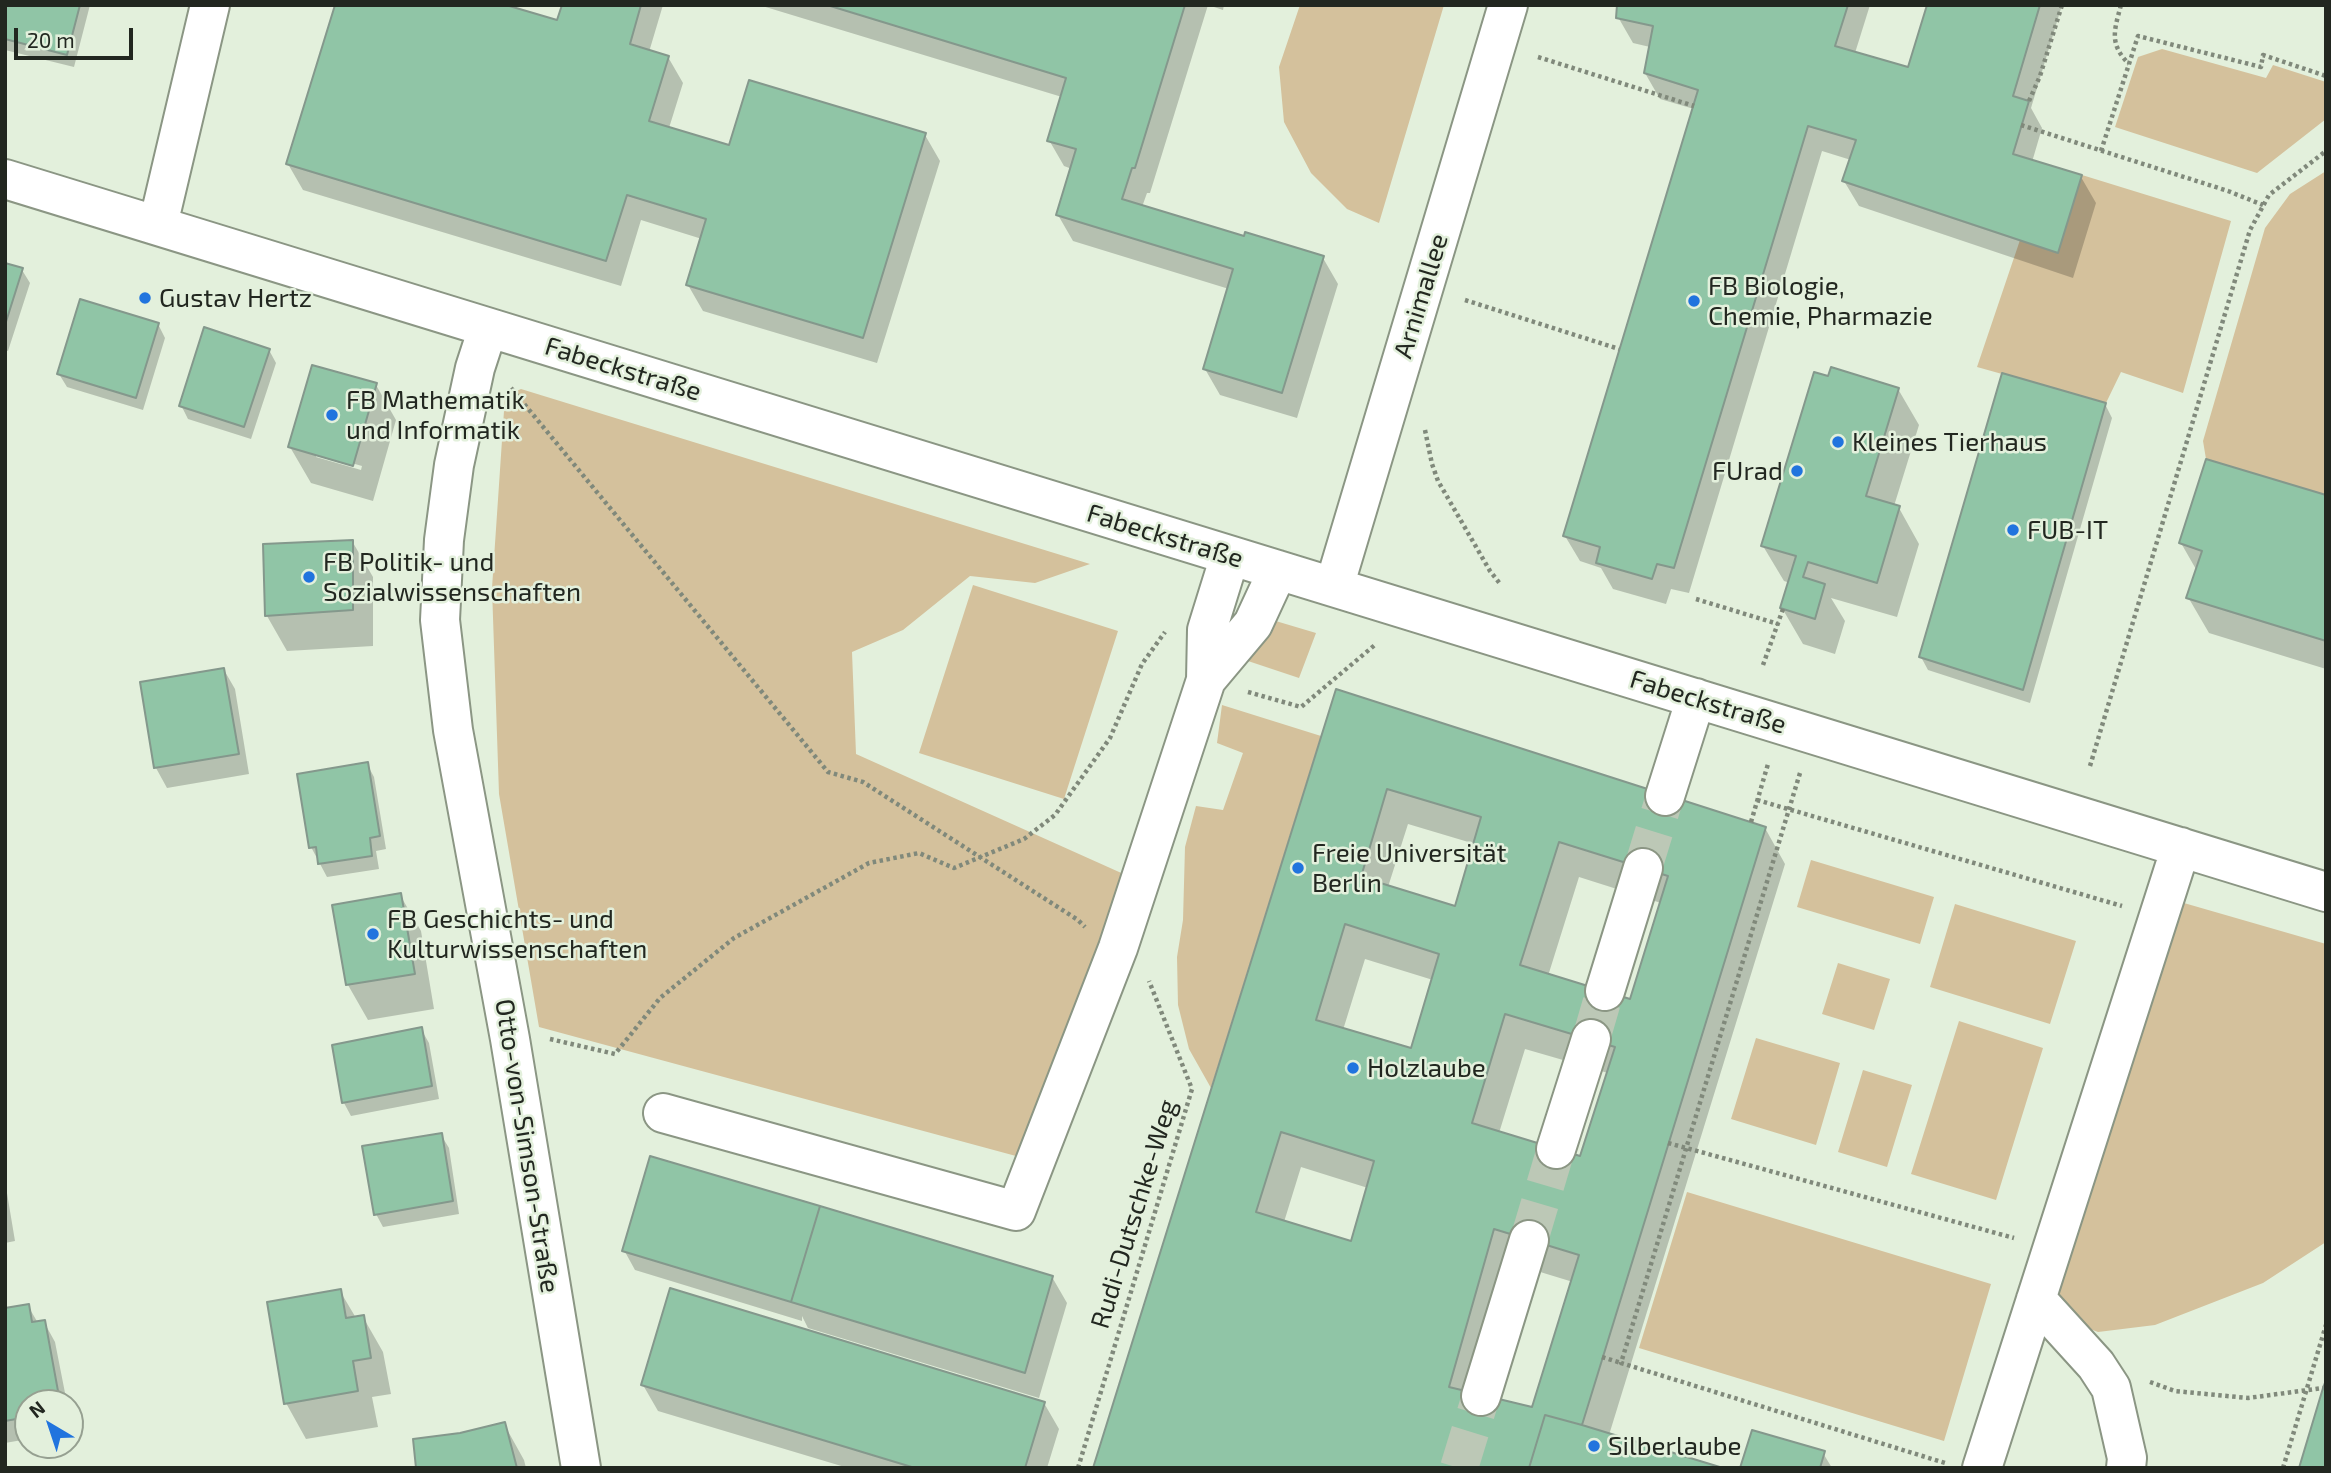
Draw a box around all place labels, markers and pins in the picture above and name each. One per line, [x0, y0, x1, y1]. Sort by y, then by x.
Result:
place label: FB Biologie, Chemie, Pharmazie [1708, 270, 1933, 332]
place label: Gustav Hertz [159, 282, 312, 314]
marker: Gustav Hertz [137, 290, 153, 306]
marker: FB Biologie, Chemie, Pharmazie [1686, 293, 1702, 309]
place label: FB Mathematik und Informatik [346, 384, 525, 446]
marker: FB Mathematik und Informatik [324, 407, 340, 423]
place label: Kleines Tierhaus [1852, 426, 2047, 458]
marker: Kleines Tierhaus [1830, 434, 1846, 450]
place label: FUrad [1712, 455, 1783, 487]
marker: FUrad [1789, 463, 1805, 479]
place label: FUB-IT [2027, 514, 2108, 546]
marker: FUB-IT [2005, 522, 2021, 538]
place label: FB Politik- und Sozialwissenschaften [323, 546, 581, 608]
marker: FB Politik- und Sozialwissenschaften [301, 569, 317, 585]
place label: Freie Universität Berlin [1312, 837, 1506, 898]
marker: Freie Universität Berlin [1290, 860, 1306, 876]
place label: FB Geschichts- und Kulturwissenschaften [387, 903, 647, 964]
marker: FB Geschichts- und Kulturwissenschaften [365, 926, 381, 942]
place label: Holzlaube [1367, 1052, 1486, 1084]
marker: Holzlaube [1345, 1060, 1361, 1076]
place label: Silberlaube [1608, 1430, 1742, 1462]
marker: Silberlaube [1586, 1438, 1602, 1454]

